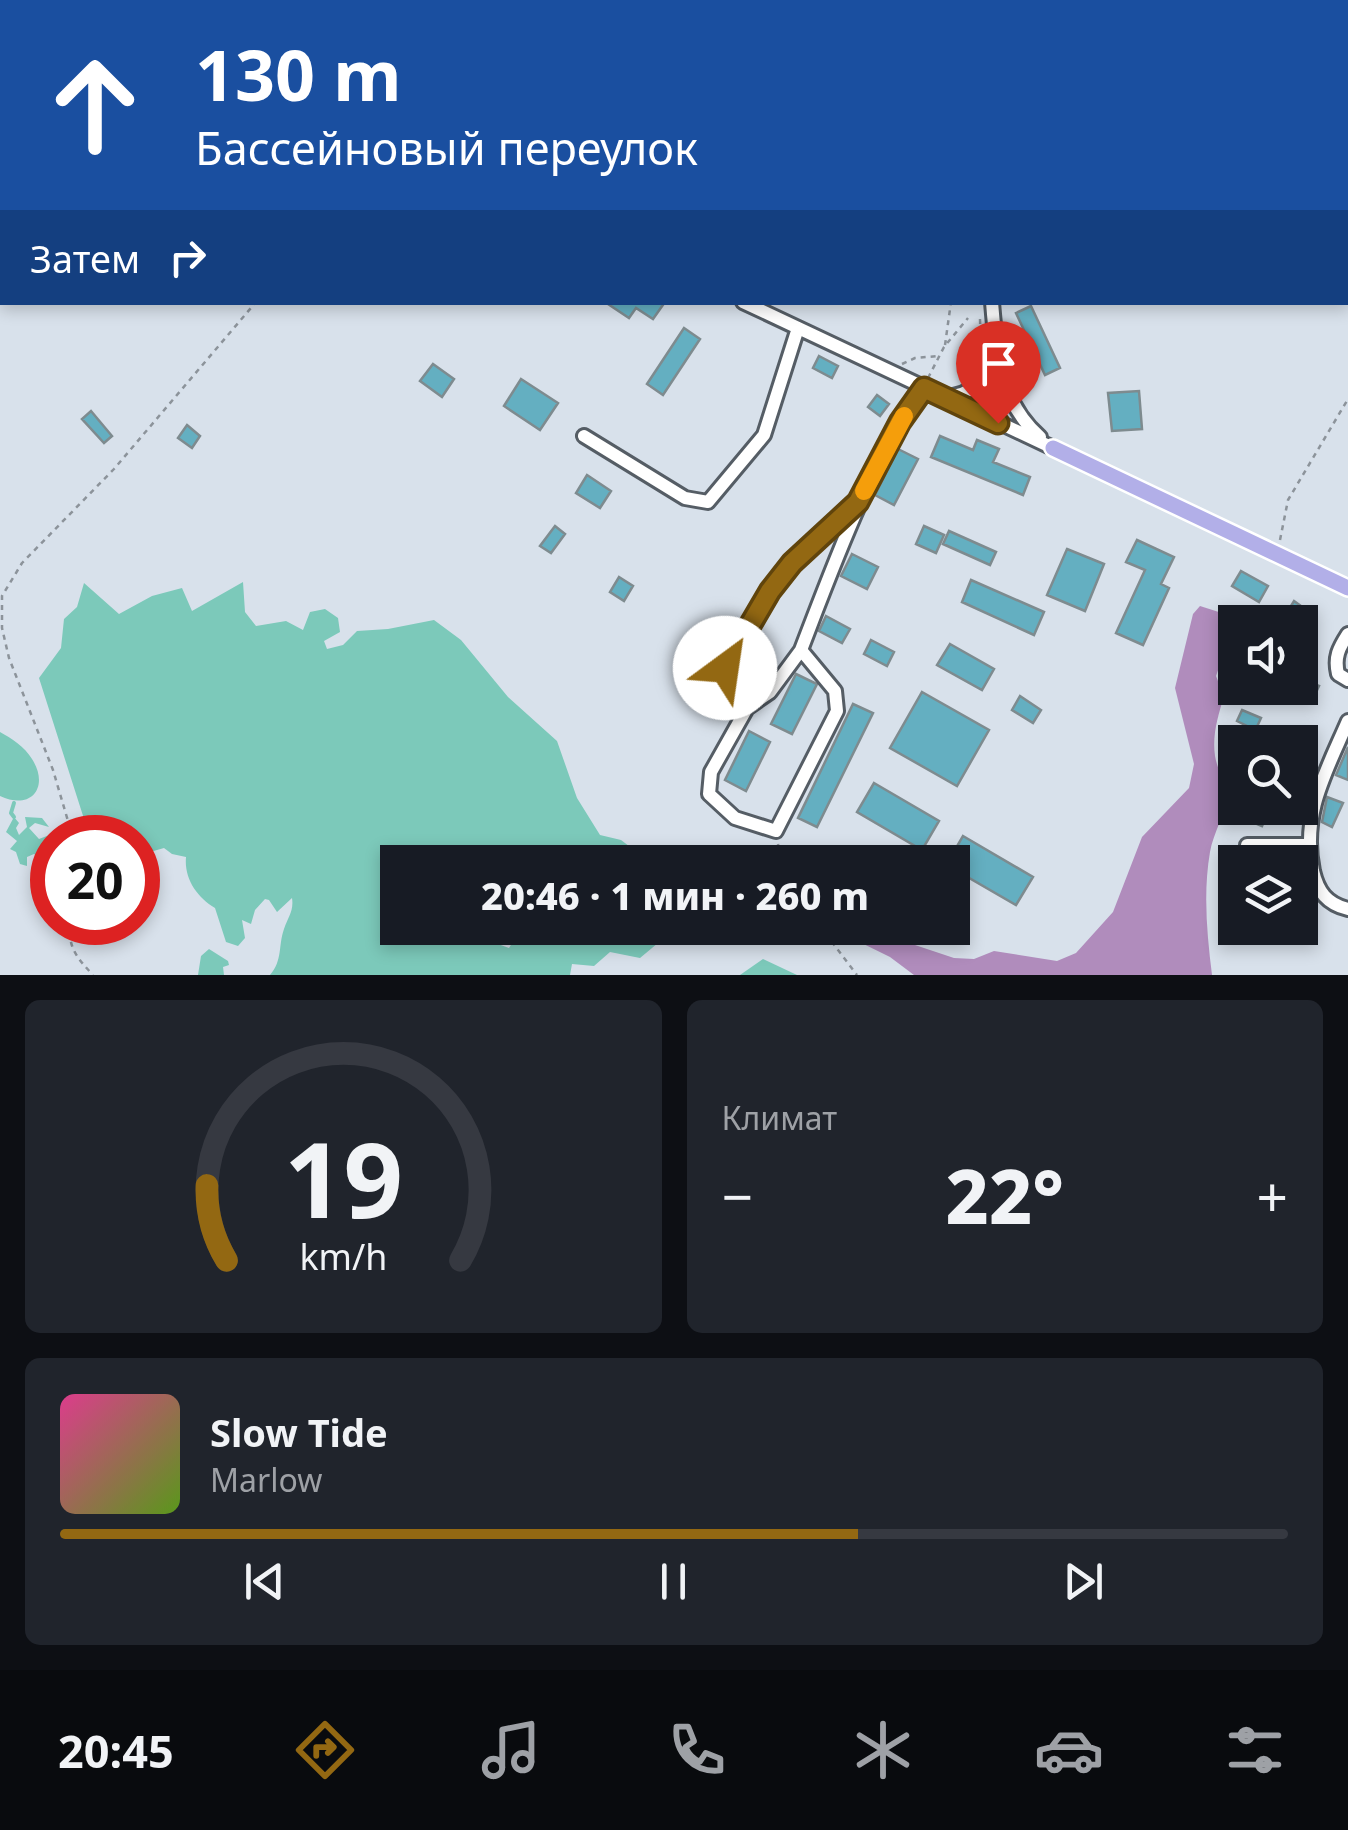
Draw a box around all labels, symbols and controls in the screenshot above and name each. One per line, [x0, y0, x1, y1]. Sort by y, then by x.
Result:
text: 130 m [195, 26, 402, 122]
icon: ahead [30, 40, 160, 170]
text: Бассейновый переулок [195, 117, 698, 178]
icon: right [160, 230, 215, 285]
text: Затем [30, 232, 140, 284]
pin [956, 321, 1041, 424]
icon: arrive [971, 336, 1026, 391]
map controls [1218, 605, 1318, 945]
button: sound [1218, 605, 1318, 705]
position arrow [673, 616, 777, 720]
button: search [1218, 725, 1318, 825]
speed limit sign: 20 [30, 815, 160, 945]
button: layers [1218, 845, 1318, 945]
text: 20:46 · 1 мин · 260 m [481, 869, 869, 921]
text: Климат [722, 1096, 837, 1139]
text: 19 [284, 1107, 403, 1248]
text: 22° [946, 1144, 1064, 1246]
text: − [722, 1158, 753, 1233]
text: + [1257, 1158, 1288, 1233]
text: km/h [299, 1232, 387, 1280]
text: Slow Tide [210, 1406, 388, 1458]
text: Marlow [210, 1458, 322, 1501]
icon: previous [237, 1554, 292, 1609]
icon: pause [646, 1554, 701, 1609]
icon: next [1056, 1554, 1111, 1609]
icon: directions [290, 1715, 360, 1785]
icon: music [476, 1715, 546, 1785]
icon: phone [662, 1715, 732, 1785]
icon: climate [848, 1715, 918, 1785]
icon: car [1034, 1715, 1104, 1785]
icon: filters [1220, 1715, 1290, 1785]
text: 20:45 [58, 1720, 174, 1781]

